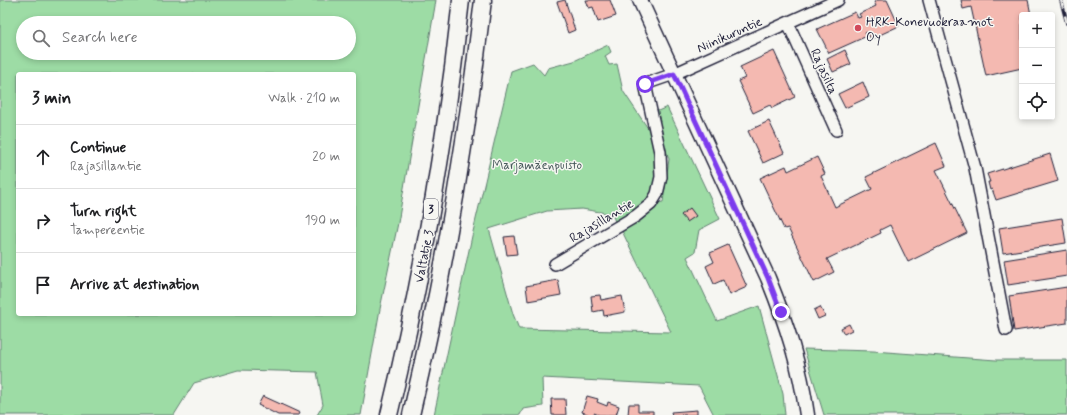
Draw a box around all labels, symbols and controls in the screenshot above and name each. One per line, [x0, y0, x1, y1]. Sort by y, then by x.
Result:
map controls [1019, 12, 1055, 120]
button: + [1019, 12, 1055, 48]
street label: Niinikuruntie [694, 13, 765, 57]
place label: HRK-Konevuokraamot Oy [866, 14, 994, 46]
search box [16, 16, 356, 60]
marker: HRK-Konevuokraamot Oy [853, 23, 863, 33]
icon: search [30, 27, 52, 49]
text: Search here [62, 28, 138, 48]
street label: Rajasilta [806, 46, 841, 97]
button: − [1019, 48, 1055, 84]
route start [636, 75, 654, 93]
button: locate [1019, 84, 1055, 120]
text: 3 min [32, 87, 71, 109]
text: Walk · 210 m [268, 90, 340, 107]
text: Continue [70, 138, 126, 158]
icon: ahead [32, 146, 54, 168]
text: 20 m [312, 148, 340, 165]
park label: Marjamäenpuisto [492, 157, 583, 174]
text: Rajasillantie [70, 158, 142, 175]
street label: Rajasillantie [567, 196, 637, 247]
road number: 3 [424, 199, 438, 219]
text: Turn right [70, 202, 137, 222]
icon: right [32, 210, 54, 232]
text: 190 m [305, 212, 340, 229]
text: Tampereentie [70, 222, 145, 239]
street label: Valtatie 3 [411, 228, 438, 284]
icon: arrive [32, 274, 54, 296]
text: Arrive at destination [70, 275, 199, 295]
route end [772, 303, 790, 321]

